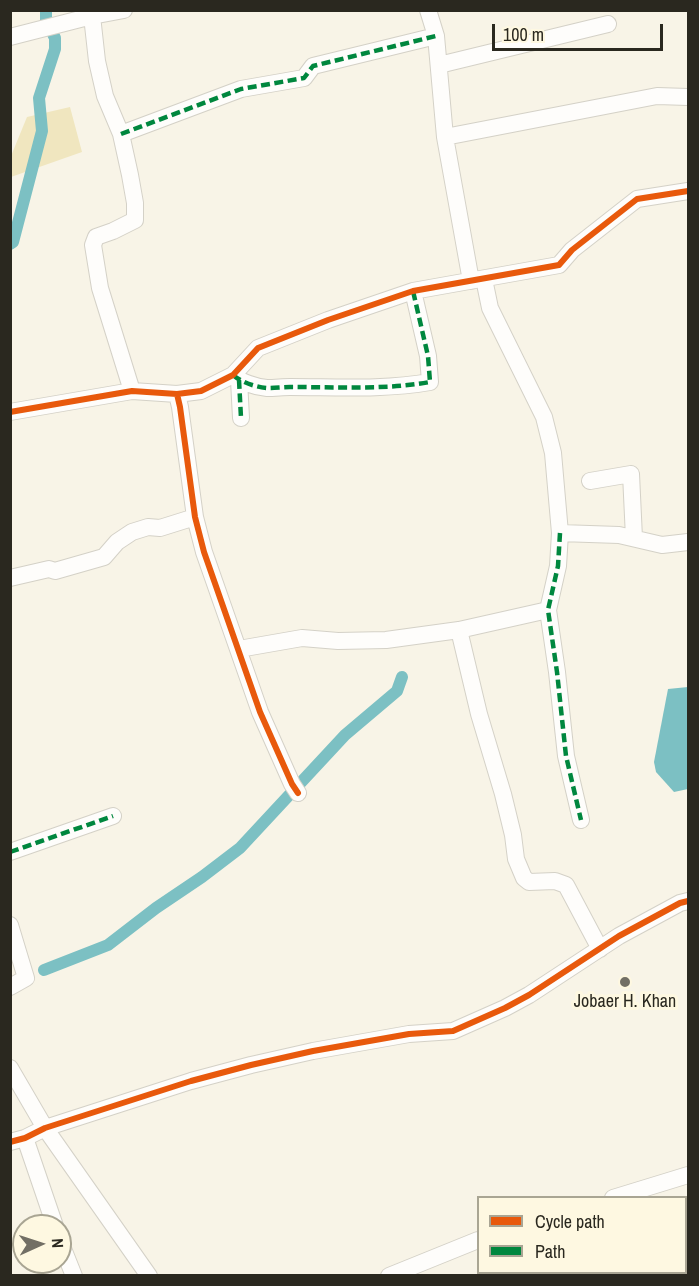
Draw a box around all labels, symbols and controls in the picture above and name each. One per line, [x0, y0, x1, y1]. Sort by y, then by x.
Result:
scale bar [495, 12, 666, 50]
text: 100 m [503, 22, 544, 47]
marker: Jobaer H. Khan [618, 975, 632, 989]
place label: Jobaer H. Khan [574, 991, 676, 1013]
legend [477, 1196, 687, 1274]
text: Cycle path [535, 1209, 605, 1234]
north arrow [12, 1214, 72, 1274]
text: N [47, 1238, 69, 1248]
text: Path [535, 1239, 565, 1264]

